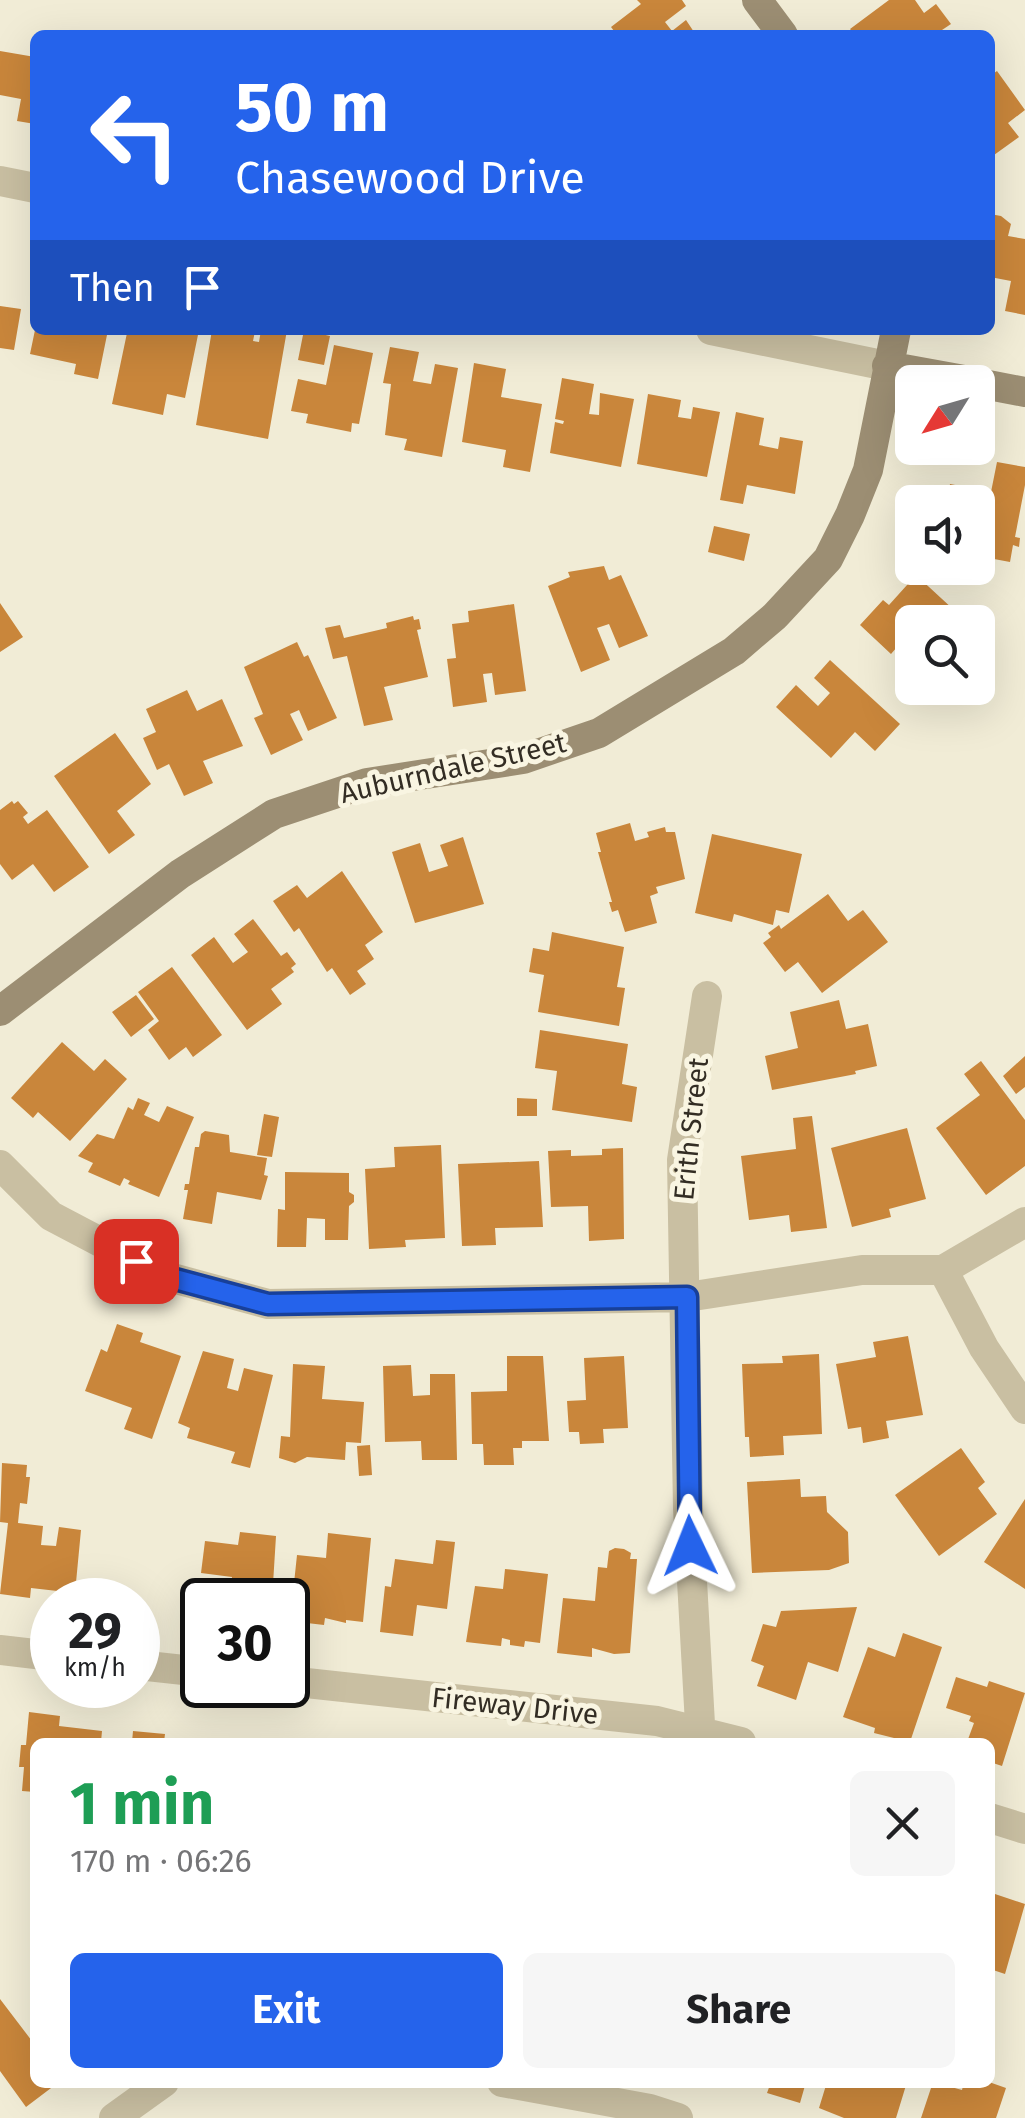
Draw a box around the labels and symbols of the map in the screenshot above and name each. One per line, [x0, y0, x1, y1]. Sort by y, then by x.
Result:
north arrow [895, 365, 995, 465]
street label: Auburndale Street [337, 726, 570, 810]
street label: Erith Street [667, 1055, 715, 1202]
pin [94, 1219, 179, 1304]
position arrow [638, 1494, 742, 1598]
speed limit sign: 30 [180, 1578, 310, 1708]
street label: Fireway Drive [430, 1681, 600, 1731]

